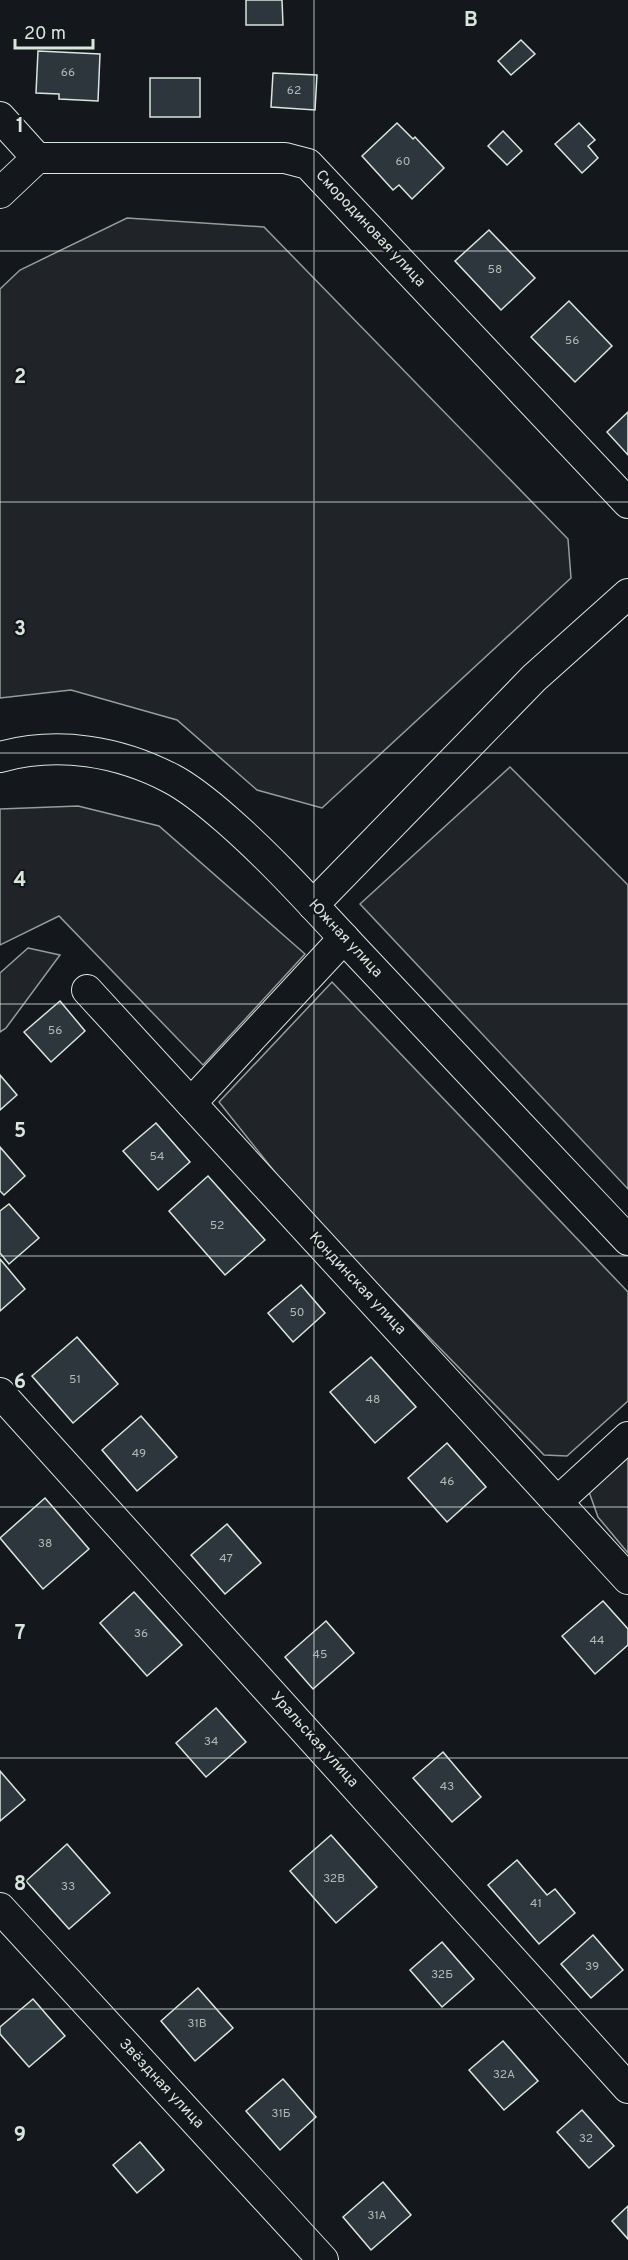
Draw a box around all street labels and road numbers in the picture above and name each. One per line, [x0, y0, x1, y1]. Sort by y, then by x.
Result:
street label: Смородиновая улица [311, 166, 429, 292]
street label: Южная улица [304, 896, 386, 982]
street label: Кондинская улица [304, 1229, 410, 1339]
street label: Уральская улица [266, 1688, 362, 1792]
street label: Звёздная улица [114, 2035, 208, 2133]

